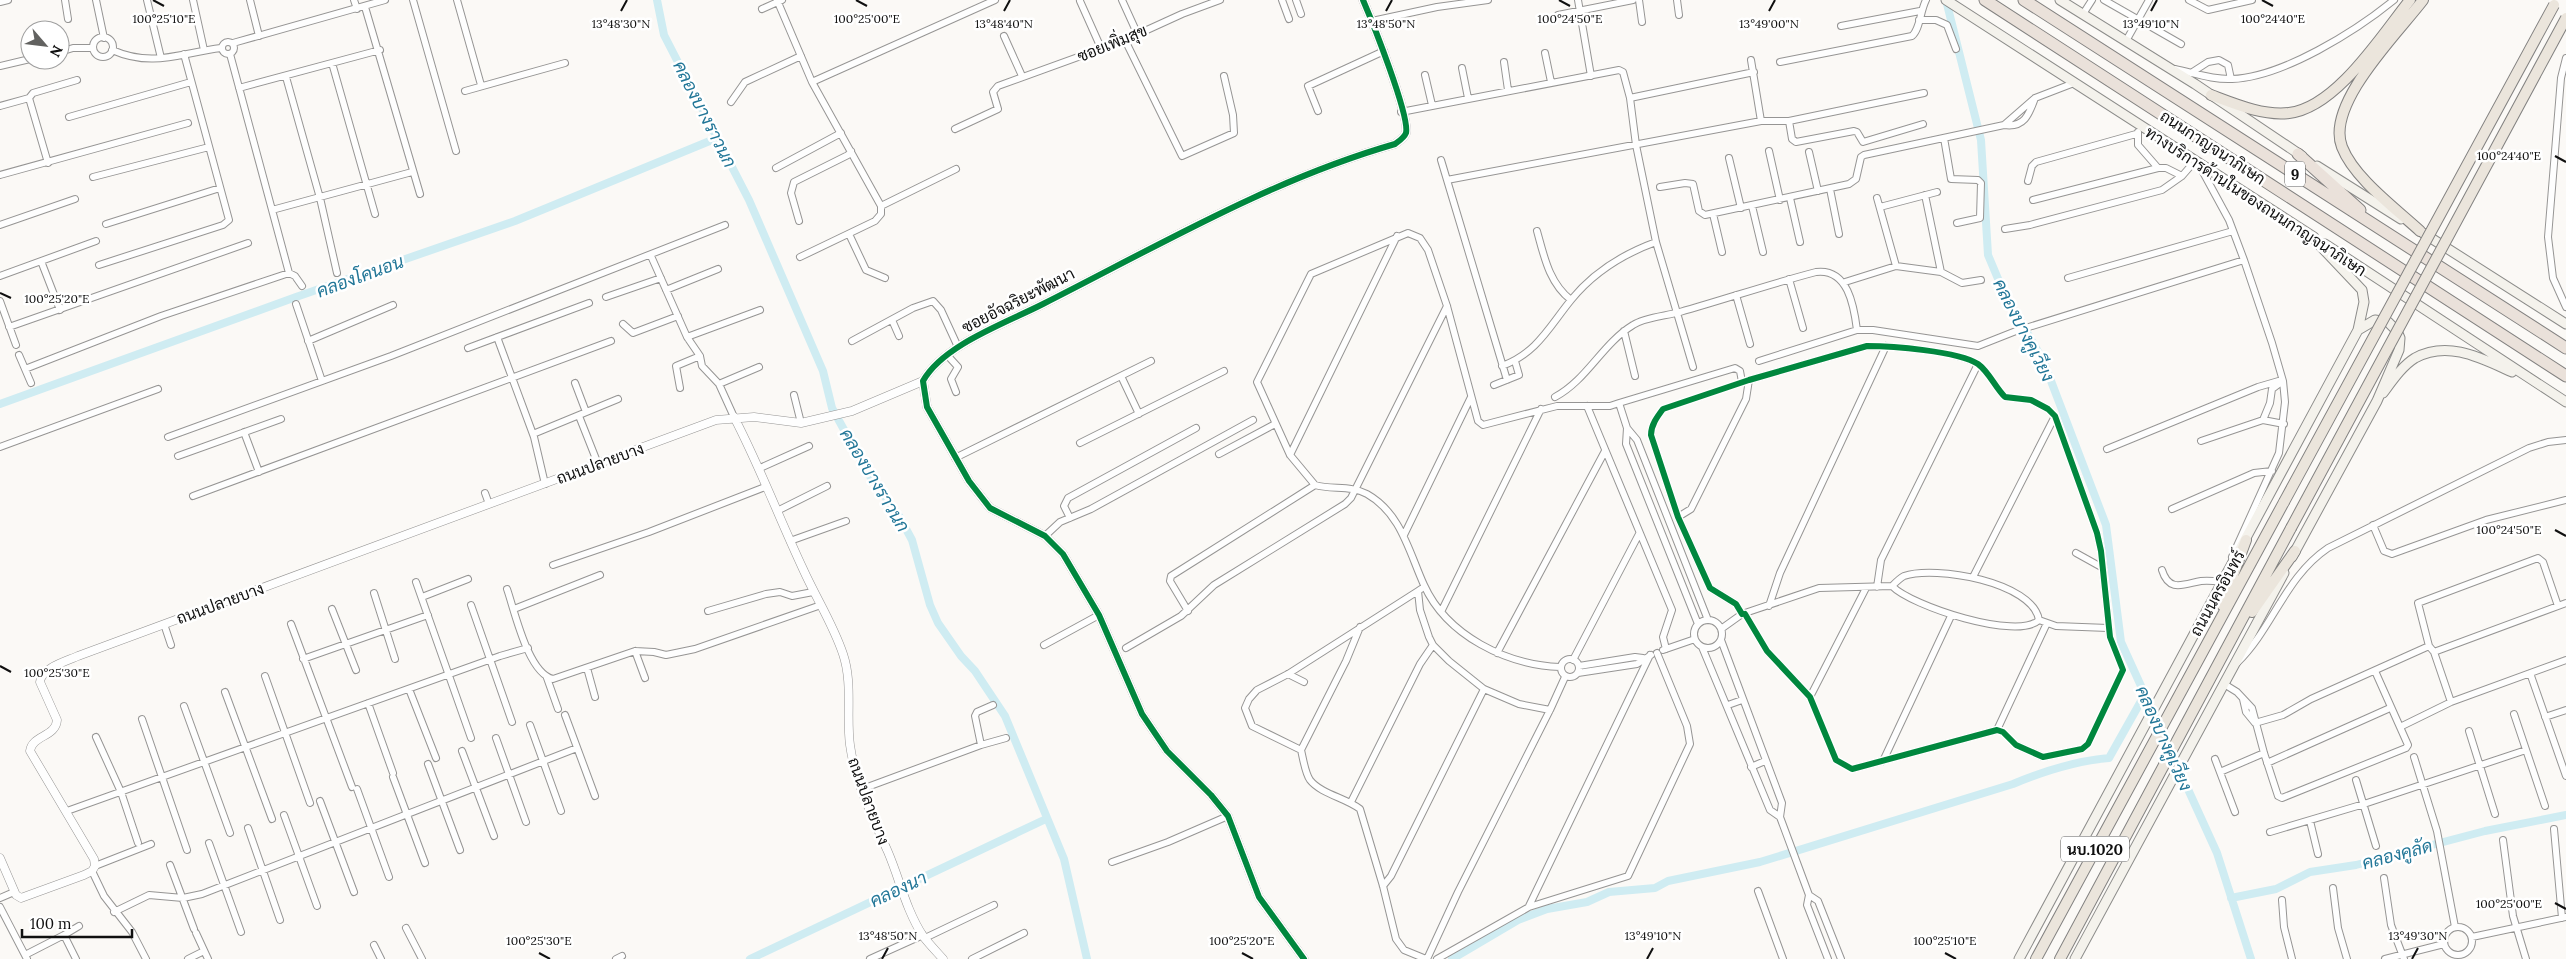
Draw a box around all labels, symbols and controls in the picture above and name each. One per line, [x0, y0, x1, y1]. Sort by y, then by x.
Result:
text: 100°25'10"E [132, 11, 196, 26]
text: 100°25'00"E [834, 11, 900, 26]
text: 100°24'50"E [1538, 11, 1602, 26]
text: 100°24'40"E [2241, 11, 2305, 26]
text: 13°48'30"N [592, 16, 650, 31]
text: 13°48'40"N [975, 16, 1033, 31]
text: 13°48'50"N [1357, 16, 1415, 31]
text: 13°49'00"N [1739, 16, 1799, 31]
text: 13°49'10"N [2123, 16, 2179, 31]
street label: ซอยเพิ่มสุข [1073, 17, 1151, 68]
north arrow [20, 20, 70, 70]
text: N [46, 42, 67, 60]
water label: คลองบางราวนก [668, 57, 742, 171]
street label: ถนนกาญจนาภิเษก [2157, 105, 2269, 189]
street label: ทางบริการด้านในของถนนกาญจนาภิเษก [2142, 121, 2371, 280]
text: 100°24'40"E [2477, 148, 2541, 163]
road number: 9 [2285, 162, 2305, 186]
water label: คลองโคนอน [313, 248, 407, 302]
street label: ซอยอัจฉริยะพัฒนา [958, 263, 1078, 337]
water label: คลองบางคูเวียง [1986, 274, 2061, 386]
text: 100°25'20"E [24, 291, 90, 306]
water label: คลองบางราวนก [835, 424, 915, 536]
street label: ถนนปลายบาง [553, 438, 647, 488]
text: 100°24'50"E [2477, 522, 2541, 537]
street label: ถนนนครอินทร์ [2183, 545, 2249, 639]
street label: ถนนปลายบาง [173, 578, 267, 628]
text: 100°25'30"E [24, 665, 90, 680]
water label: คลองบางคูเวียง [2129, 681, 2198, 795]
street label: ถนนปลายบาง [844, 754, 894, 848]
water label: คลองคูลัด [2359, 834, 2435, 876]
road number: นบ.1020 [2061, 836, 2129, 862]
water label: คลองนา [866, 866, 930, 912]
text: 100°25'00"E [2476, 896, 2542, 911]
scale bar [22, 906, 132, 938]
text: 100 m [30, 914, 71, 933]
text: 13°48'50"N [859, 928, 917, 943]
text: 13°49'10"N [1625, 928, 1681, 943]
text: 13°49'30"N [2389, 928, 2447, 943]
text: 100°25'30"E [506, 933, 572, 948]
text: 100°25'20"E [1209, 933, 1275, 948]
text: 100°25'10"E [1913, 933, 1977, 948]

